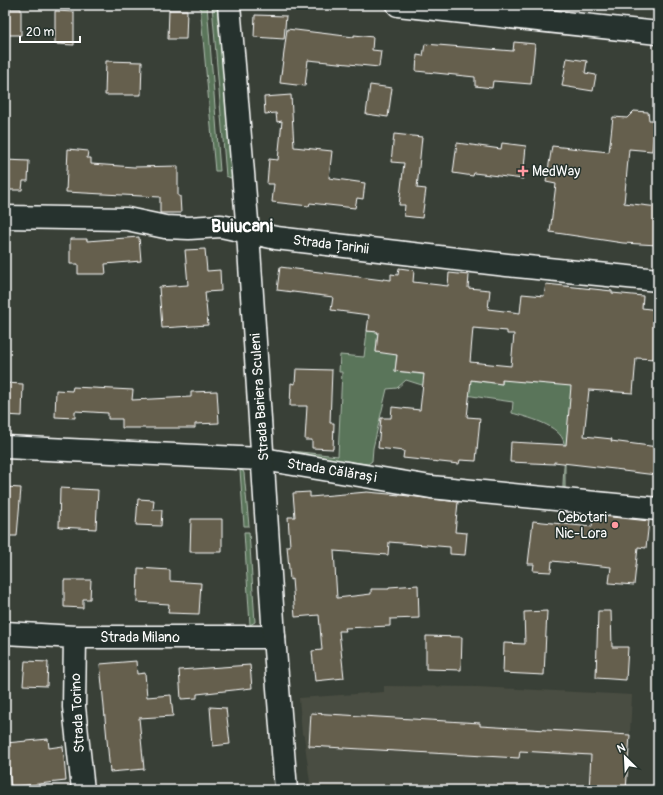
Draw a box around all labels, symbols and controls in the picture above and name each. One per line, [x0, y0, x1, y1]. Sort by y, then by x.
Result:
scale bar [20, 18, 80, 44]
text: 20 m [26, 25, 55, 40]
place label: MedWay [532, 163, 580, 180]
marker: MedWay [517, 165, 529, 177]
district label: Buiucani [211, 215, 273, 238]
street label: Strada Țarinii [292, 231, 370, 259]
street label: Strada Bariera Sculeni [247, 332, 272, 461]
street label: Strada Călărași [286, 455, 378, 486]
place label: Cebotari Nic-Lora [555, 509, 608, 542]
marker: Cebotari Nic-Lora [610, 520, 620, 530]
street label: Strada Milano [100, 629, 180, 646]
street label: Strada Torino [67, 672, 88, 753]
north arrow [605, 737, 645, 777]
text: N [615, 741, 628, 756]

